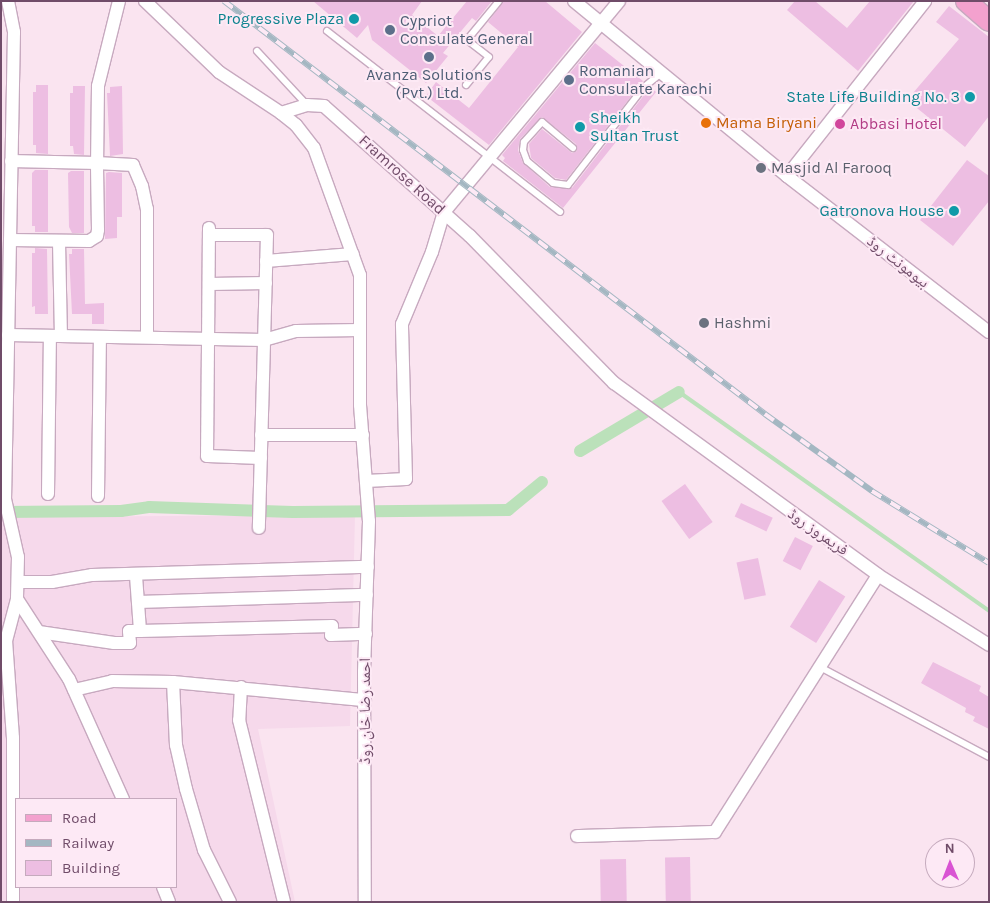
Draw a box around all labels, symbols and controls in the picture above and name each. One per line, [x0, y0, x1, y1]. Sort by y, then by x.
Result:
place label: Progressive Plaza [217, 9, 344, 29]
place label: Cypriot Consulate General [400, 11, 533, 49]
marker: Progressive Plaza [348, 13, 360, 25]
marker: Cypriot Consulate General [384, 24, 396, 36]
marker: Avanza Solutions (Pvt.) Ltd. [423, 51, 435, 63]
place label: Romanian Consulate Karachi [579, 61, 712, 99]
place label: Avanza Solutions (Pvt.) Ltd. [366, 65, 492, 103]
marker: Romanian Consulate Karachi [563, 74, 575, 86]
place label: State Life Building No. 3 [786, 87, 960, 107]
marker: State Life Building No. 3 [964, 91, 976, 103]
place label: Sheikh Sultan Trust [590, 108, 679, 146]
place label: Mama Biryani [716, 113, 817, 133]
place label: Abbasi Hotel [850, 114, 942, 134]
marker: Mama Biryani [700, 117, 712, 129]
marker: Abbasi Hotel [834, 118, 846, 130]
marker: Sheikh Sultan Trust [574, 121, 586, 133]
street label: Framrose Road [355, 131, 449, 219]
place label: Masjid Al Farooq [771, 158, 892, 178]
marker: Masjid Al Farooq [755, 162, 767, 174]
place label: Gatronova House [820, 201, 944, 221]
marker: Gatronova House [948, 205, 960, 217]
street label: بیومونٹ روڈ [863, 232, 933, 292]
place label: Hashmi [714, 313, 771, 333]
marker: Hashmi [698, 317, 710, 329]
street label: فریمروز روڈ [784, 504, 852, 560]
street label: احمد رضا خان روڈ [355, 658, 375, 764]
legend [15, 798, 178, 888]
text: Road [62, 809, 97, 827]
text: Railway [62, 834, 114, 852]
north arrow [925, 838, 975, 888]
text: N [945, 840, 955, 857]
text: Building [62, 859, 120, 877]

